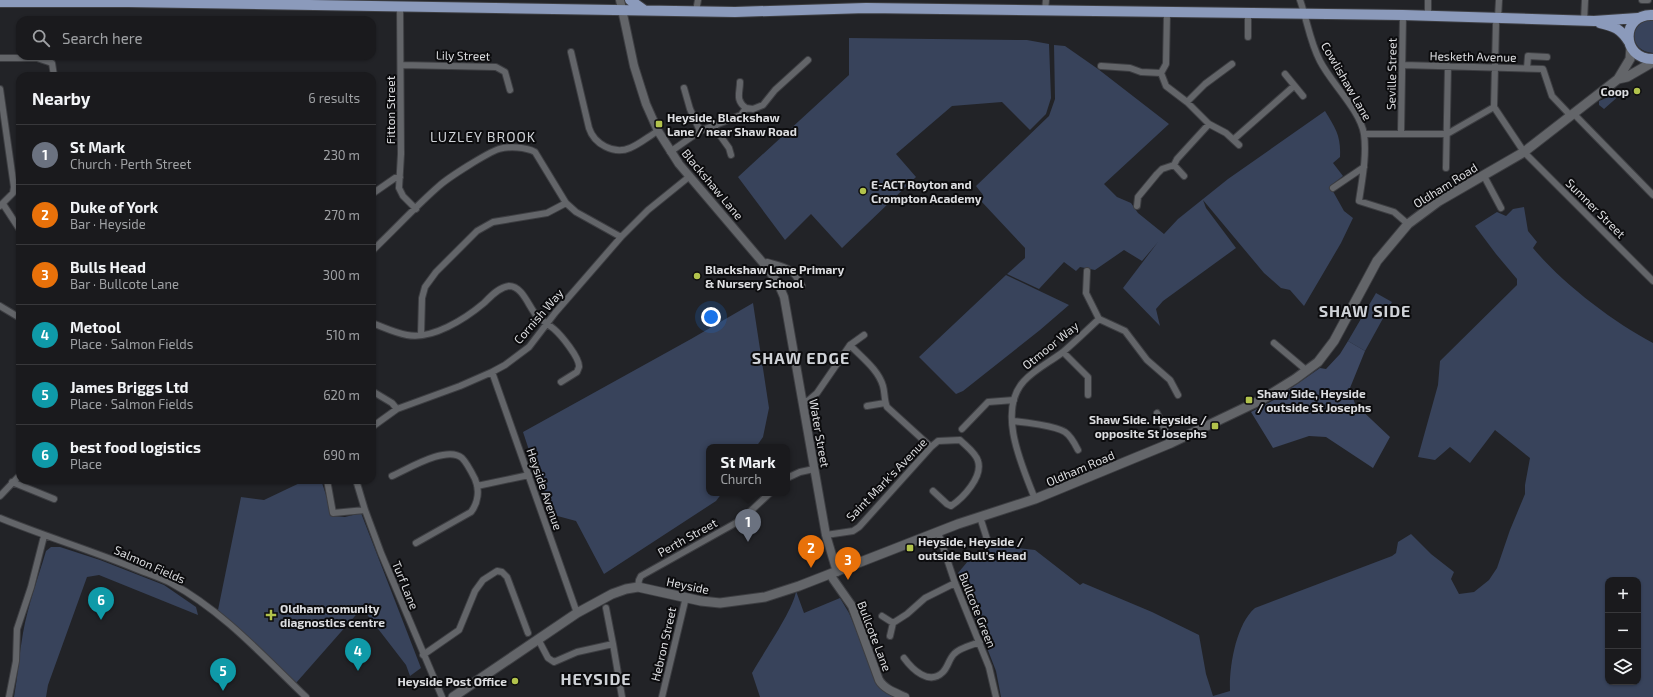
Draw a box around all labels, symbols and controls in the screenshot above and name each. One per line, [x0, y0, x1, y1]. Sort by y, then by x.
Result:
search box [16, 16, 376, 60]
icon: search [30, 27, 52, 49]
text: Search here [62, 29, 143, 47]
street label: Seville Street [1383, 37, 1399, 110]
street label: Cowlishaw Lane [1319, 39, 1375, 123]
street label: Lily Street [436, 48, 491, 62]
street label: Hesketh Avenue [1429, 48, 1517, 64]
street label: Fitton Street [383, 75, 397, 144]
place label: Coop [1601, 84, 1629, 98]
marker: Coop [1632, 86, 1642, 96]
text: Nearby [32, 88, 90, 108]
text: 6 results [308, 90, 360, 106]
place label: Heyside, Blackshaw Lane / near Shaw Road [667, 110, 797, 138]
marker: Heyside, Blackshaw Lane / near Shaw Road [654, 119, 664, 129]
district label: LUZLEY BROOK [430, 128, 536, 145]
text: St Mark [70, 138, 125, 156]
street label: Blackshaw Lane [679, 146, 747, 222]
text: 1 [42, 147, 48, 163]
text: 230 m [323, 147, 360, 163]
text: Church · Perth Street [70, 156, 192, 172]
street label: Oldham Road [1410, 160, 1480, 210]
street label: Sumner Street [1563, 175, 1629, 241]
place label: E-ACT Royton and Crompton Academy [871, 177, 982, 206]
marker: E-ACT Royton and Crompton Academy [858, 186, 868, 196]
text: Duke of York [70, 198, 158, 216]
text: 2 [41, 207, 49, 223]
text: 270 m [324, 207, 360, 223]
text: Bar · Heyside [70, 216, 146, 232]
text: Bulls Head [70, 258, 146, 276]
place label: Blackshaw Lane Primary & Nursery School [705, 262, 844, 291]
text: 3 [41, 267, 49, 283]
text: 300 m [323, 267, 360, 283]
marker: Blackshaw Lane Primary & Nursery School [692, 271, 702, 281]
text: Bar · Bullcote Lane [70, 276, 179, 292]
street label: Cornish Way [510, 285, 566, 346]
district label: SHAW SIDE [1319, 301, 1411, 320]
your location [701, 307, 721, 327]
text: Metool [70, 318, 121, 336]
street label: Otmoor Way [1019, 318, 1081, 372]
text: 4 [41, 327, 49, 343]
text: 510 m [326, 327, 360, 343]
text: Place · Salmon Fields [70, 336, 193, 352]
district label: SHAW EDGE [752, 348, 850, 367]
text: James Briggs Ltd [70, 378, 189, 396]
place label: Shaw Side, Heyside / outside St Josephs [1257, 386, 1371, 414]
text: 5 [41, 387, 49, 403]
text: 620 m [323, 387, 360, 403]
marker: Shaw Side, Heyside / outside St Josephs [1244, 395, 1254, 405]
text: Place · Salmon Fields [70, 396, 193, 412]
street label: Water Street [807, 398, 833, 469]
place label: Shaw Side. Heyside / opposite St Josephs [1089, 412, 1207, 440]
marker: Shaw Side. Heyside / opposite St Josephs [1210, 421, 1220, 431]
street label: Saint Mark's Avenue [843, 435, 929, 523]
text: best food logistics [70, 438, 201, 456]
popup [706, 444, 790, 496]
street label: Heyside Avenue [524, 446, 566, 532]
text: 6 [41, 447, 49, 463]
text: 690 m [323, 447, 360, 463]
street label: Oldham Road [1044, 447, 1116, 489]
text: St Mark [720, 453, 776, 471]
text: Place [70, 456, 102, 472]
text: Church [720, 471, 762, 487]
pin: 1 [735, 509, 761, 542]
street label: Perth Street [655, 515, 720, 559]
place label: Heyside, Heyside / outside Bull's Head [918, 534, 1026, 562]
pin: 2 [798, 535, 824, 568]
street label: Salmon Fields [112, 542, 188, 586]
marker: Heyside, Heyside / outside Bull's Head [905, 543, 915, 553]
pin: 3 [835, 547, 861, 580]
street label: Turf Lane [390, 559, 422, 611]
street label: Bullcote Green [957, 570, 999, 650]
street label: Heyside [665, 574, 711, 596]
map controls [1605, 577, 1641, 685]
button: + [1605, 577, 1641, 613]
pin: 6 [88, 587, 114, 620]
street label: Bullcote Lane [855, 599, 895, 673]
place label: Oldham comunity diagnostics centre [280, 601, 385, 629]
street label: Hebron Street [648, 605, 678, 682]
marker: Oldham comunity diagnostics centre [265, 609, 277, 621]
button: − [1605, 613, 1641, 649]
pin: 4 [345, 638, 371, 671]
button: layers [1605, 649, 1641, 685]
pin: 5 [210, 658, 236, 691]
district label: HEYSIDE [560, 669, 632, 688]
place label: Heyside Post Office [397, 674, 507, 689]
marker: Heyside Post Office [510, 676, 520, 686]

